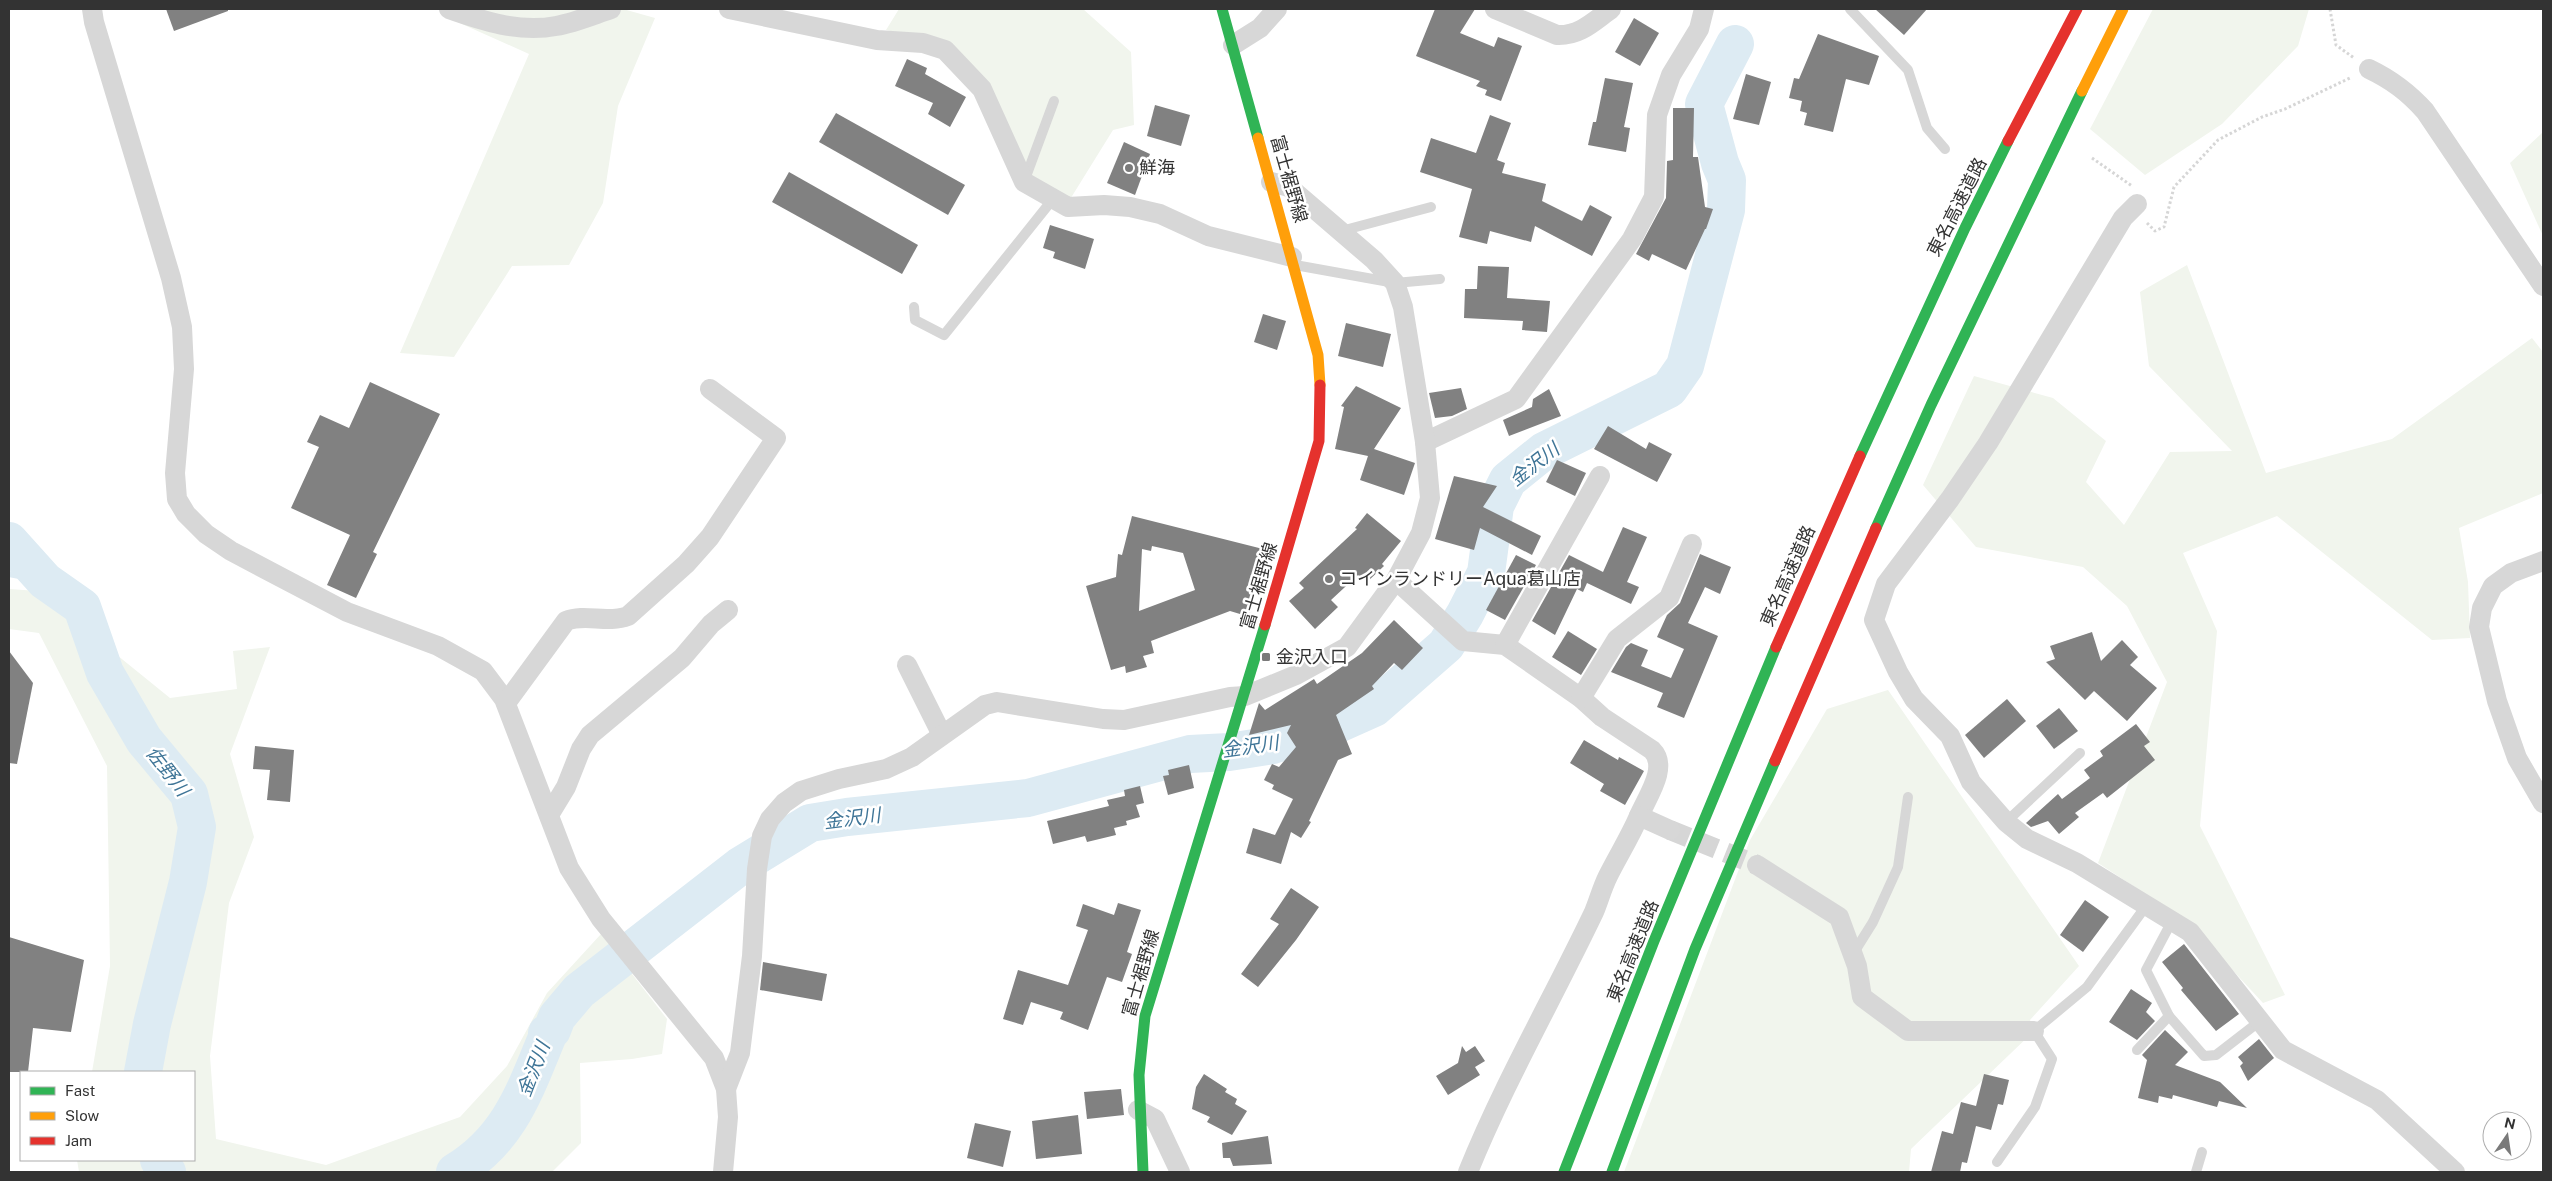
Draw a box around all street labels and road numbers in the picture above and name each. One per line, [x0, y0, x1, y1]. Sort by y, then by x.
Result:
street label: 富士裾野線 [1267, 133, 1312, 225]
street label: 東名高速道路 [1923, 154, 1990, 260]
street label: 東名高速道路 [1756, 522, 1819, 629]
street label: 富士裾野線 [1236, 540, 1281, 632]
street label: 東名高速道路 [1603, 897, 1663, 1005]
street label: 富士裾野線 [1118, 927, 1163, 1019]

